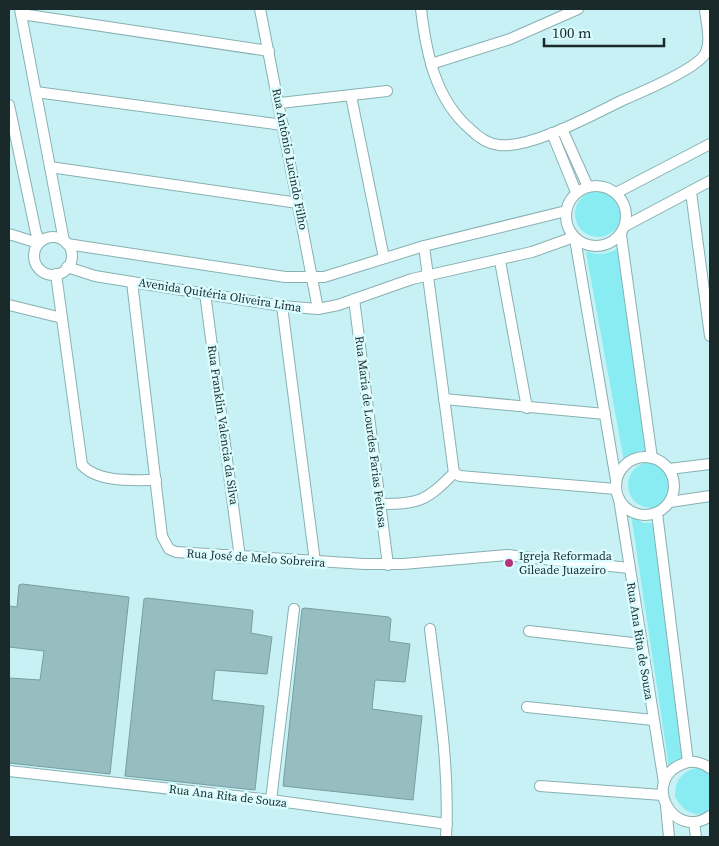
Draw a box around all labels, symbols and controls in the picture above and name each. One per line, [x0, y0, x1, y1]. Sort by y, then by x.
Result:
scale bar [544, 15, 664, 47]
text: 100 m [552, 22, 592, 43]
street label: Rua Antônio Lucindo Filho [268, 87, 312, 232]
street label: Avenida Quitéria Oliveira Lima [137, 274, 303, 316]
street label: Rua Maria de Lourdes Farias Feitosa [351, 335, 391, 530]
street label: Rua Franklin Valencia da Silva [204, 344, 242, 507]
street label: Rua José de Melo Sobreira [186, 545, 327, 571]
place label: Igreja Reformada Gileade Juazeiro [519, 548, 613, 578]
marker: Igreja Reformada Gileade Juazeiro [503, 557, 515, 569]
street label: Rua Ana Rita de Souza [623, 581, 657, 702]
street label: Rua Ana Rita de Souza [168, 781, 289, 811]

